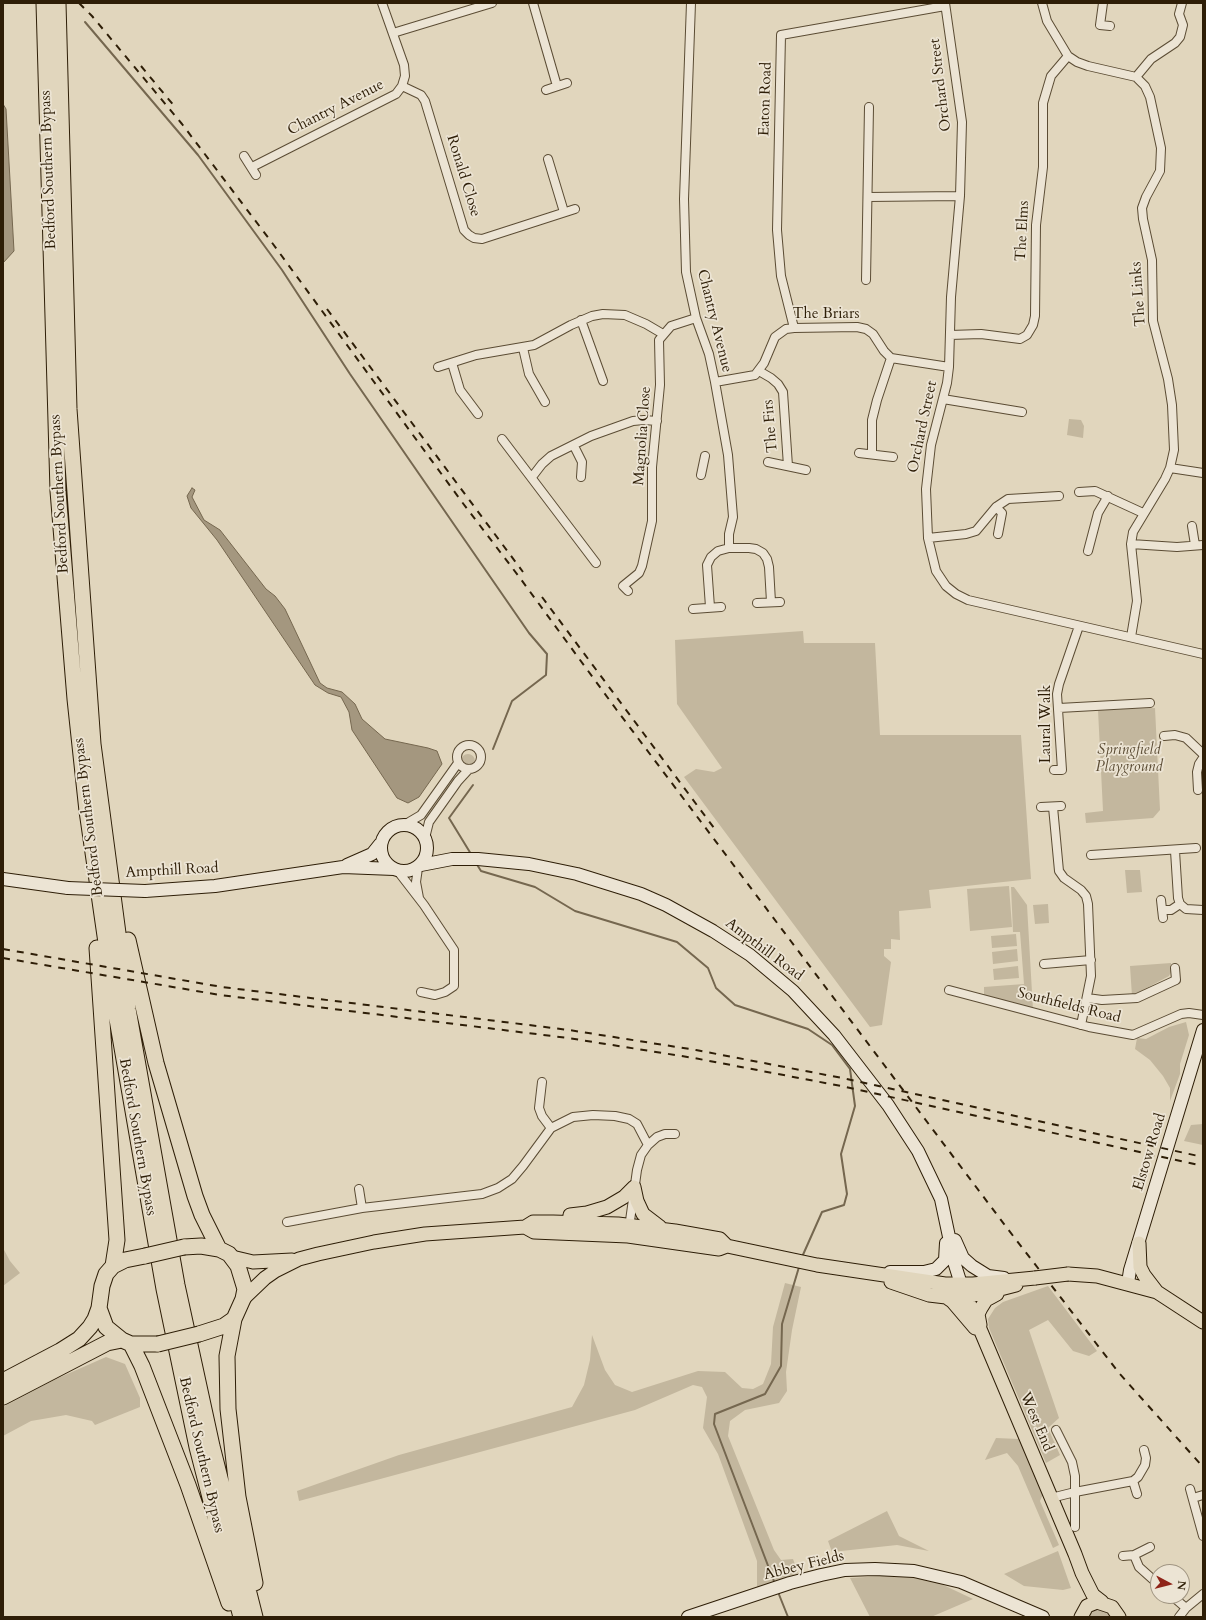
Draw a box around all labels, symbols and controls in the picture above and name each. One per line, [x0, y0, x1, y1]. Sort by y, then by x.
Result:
street label: Orchard Street [926, 37, 956, 133]
street label: Eaton Road [756, 62, 776, 136]
street label: Chantry Avenue [285, 76, 387, 140]
street label: Bedford Southern Bypass [37, 90, 61, 250]
street label: Ronald Close [442, 133, 484, 219]
street label: The Elms [1012, 200, 1034, 262]
street label: The Links [1128, 261, 1150, 327]
street label: Chantry Avenue [693, 268, 735, 374]
street label: The Briars [793, 306, 859, 324]
street label: Orchard Street [904, 379, 942, 475]
street label: Magnolia Close [631, 386, 655, 486]
street label: The Firs [760, 399, 782, 453]
street label: Bedford Southern Bypass [47, 414, 73, 574]
street label: Laural Walk [1038, 685, 1056, 763]
street label: Bedford Southern Bypass [70, 737, 108, 897]
park label: Springfield Playground [1095, 742, 1163, 777]
street label: Ampthill Road [125, 860, 219, 882]
street label: Ampthill Road [721, 915, 807, 985]
street label: Southfields Road [1015, 984, 1123, 1028]
street label: Bedford Southern Bypass [114, 1057, 160, 1217]
street label: Elstow Road [1130, 1111, 1170, 1193]
street label: Bedford Southern Bypass [174, 1375, 228, 1535]
street label: West End [1015, 1390, 1057, 1454]
street label: Abbey Fields [762, 1547, 846, 1585]
north arrow [1150, 1564, 1190, 1604]
text: N [1173, 1580, 1189, 1591]

